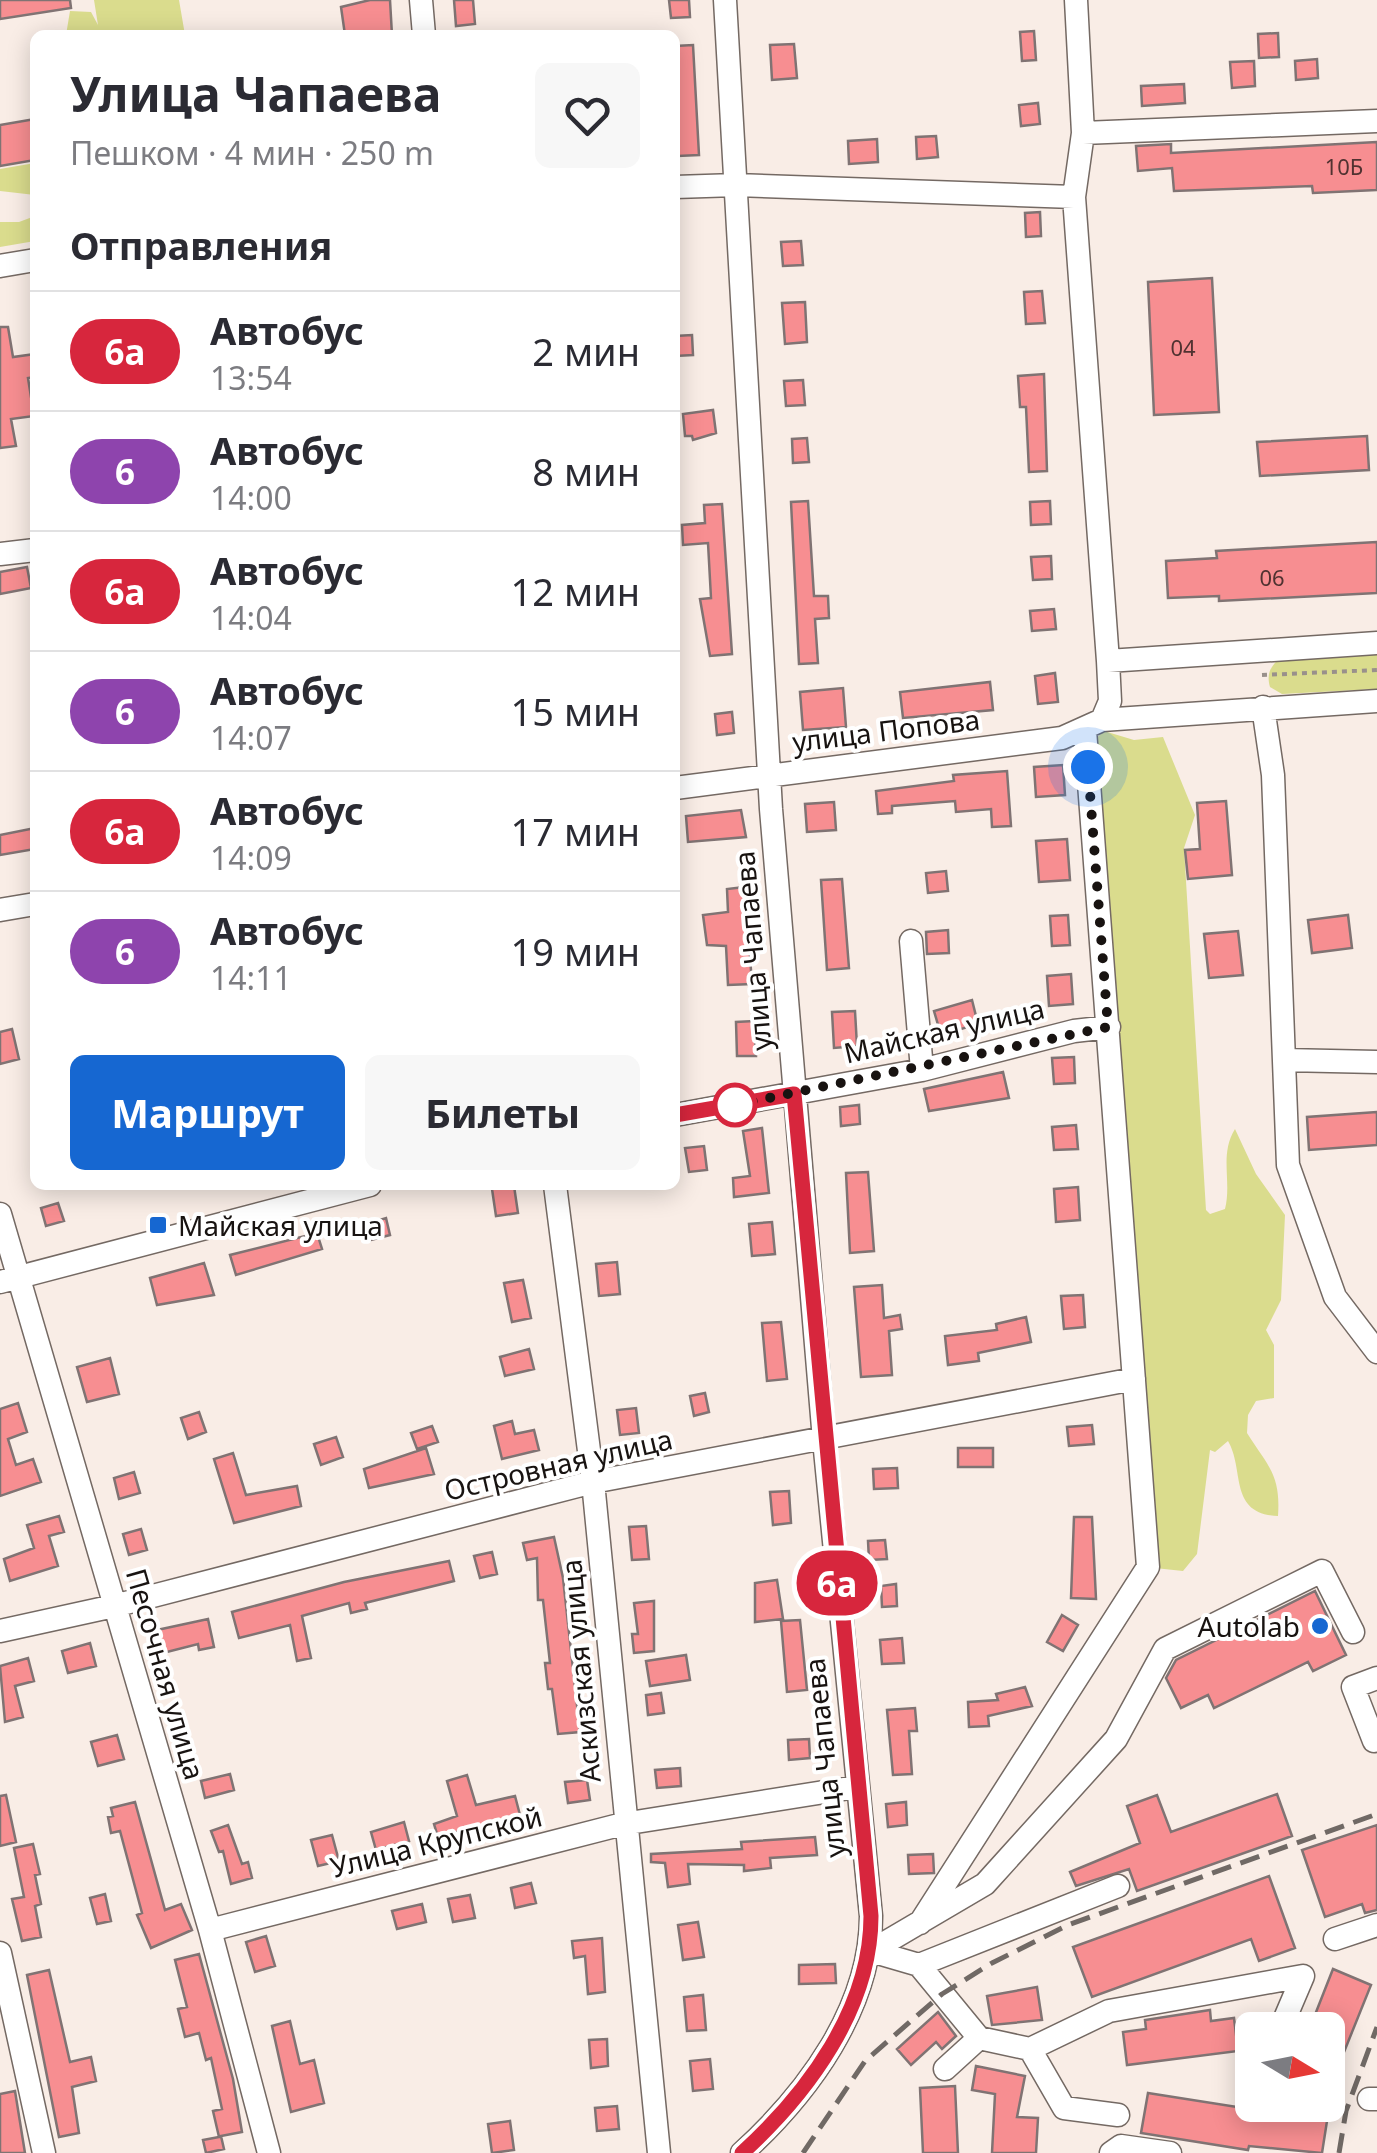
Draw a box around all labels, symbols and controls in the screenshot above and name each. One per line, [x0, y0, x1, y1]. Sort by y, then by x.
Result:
text: Улица Чапаева [70, 61, 441, 126]
button: heart [535, 63, 640, 168]
text: Пешком · 4 мин · 250 m [70, 131, 434, 174]
house number: 10Б [1325, 151, 1363, 181]
text: Отправления [70, 219, 332, 271]
text: Автобус [210, 304, 364, 356]
text: 2 мин [532, 325, 640, 377]
text: 6а [105, 328, 145, 375]
house number: 04 [1170, 332, 1196, 362]
text: 13:54 [210, 356, 292, 399]
text: Автобус [210, 424, 364, 476]
text: 8 мин [532, 445, 640, 497]
text: 6 [115, 448, 135, 495]
text: 14:00 [210, 476, 292, 519]
text: Автобус [210, 544, 364, 596]
house number: 06 [1259, 562, 1285, 592]
text: 12 мин [511, 565, 640, 617]
text: 6а [105, 568, 145, 615]
text: 14:04 [210, 596, 292, 639]
text: Автобус [210, 664, 364, 716]
text: 15 мин [511, 685, 640, 737]
text: 6 [115, 688, 135, 735]
street label: улица Попова [790, 700, 982, 760]
text: 14:07 [210, 716, 292, 759]
your location [1063, 742, 1113, 792]
text: Автобус [210, 784, 364, 836]
text: 17 мин [511, 805, 640, 857]
text: 6а [105, 808, 145, 855]
text: 14:09 [210, 836, 292, 879]
street label: улица Чапаева [724, 850, 780, 1052]
text: Автобус [210, 904, 364, 956]
text: 19 мин [511, 925, 640, 977]
text: 6 [115, 928, 135, 975]
text: 14:11 [210, 956, 292, 999]
street label: Майская улица [840, 988, 1048, 1072]
button: Маршрут [70, 1055, 345, 1170]
button: Билеты [365, 1055, 640, 1170]
unlabelled marker [714, 1084, 756, 1126]
place label: Майская улица [178, 1206, 383, 1244]
marker: Майская улица [147, 1214, 169, 1236]
street label: Островная улица [440, 1419, 676, 1509]
line badge: 6а [792, 1550, 882, 1616]
street label: Аскизская улица [551, 1558, 609, 1784]
text: 6а [817, 1560, 857, 1607]
street label: Песочная улица [118, 1564, 214, 1784]
place label: Autolab [1198, 1607, 1300, 1645]
marker: Autolab [1309, 1615, 1331, 1637]
street label: улица Чапаева [795, 1656, 853, 1860]
street label: Улица Крупской [326, 1796, 546, 1886]
north arrow [1235, 2012, 1345, 2122]
map controls [1235, 2012, 1345, 2122]

